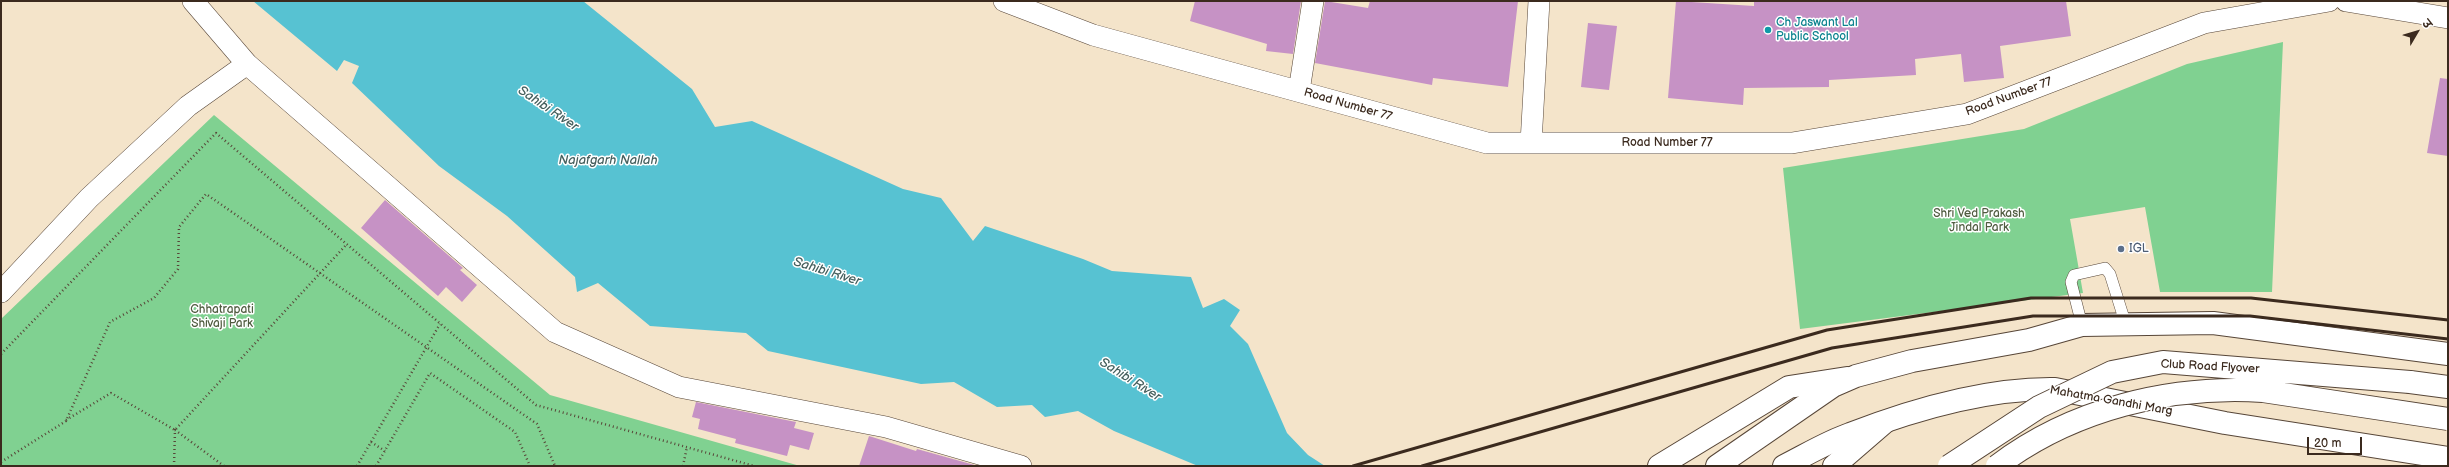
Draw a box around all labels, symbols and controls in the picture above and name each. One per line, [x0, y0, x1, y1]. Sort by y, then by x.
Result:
north arrow [2397, 12, 2437, 52]
place label: Ch Jaswant Lal Public School [1776, 16, 1858, 44]
text: उ [2419, 17, 2434, 31]
marker: Ch Jaswant Lal Public School [1763, 25, 1773, 35]
street label: Road Number 77 [1964, 75, 2054, 119]
water label: Sahibi River [515, 83, 581, 135]
street label: Road Number 77 [1302, 86, 1394, 124]
street label: Road Number 77 [1621, 136, 1713, 150]
water label: Najafgarh Nallah [558, 153, 658, 169]
park label: Shri Ved Prakash Jindal Park [1933, 207, 2025, 235]
place label: IGL [2129, 242, 2149, 256]
marker: IGL [2116, 244, 2126, 254]
water label: Sahibi River [791, 254, 863, 290]
park label: Chhatrapati Shivaji Park [190, 303, 254, 331]
water label: Sahibi River [1096, 355, 1164, 405]
street label: Club Road Flyover [2160, 357, 2260, 377]
street label: Mahatma Gandhi Marg [2048, 383, 2174, 419]
scale bar [2309, 429, 2364, 455]
text: 20 m [2314, 436, 2341, 451]

